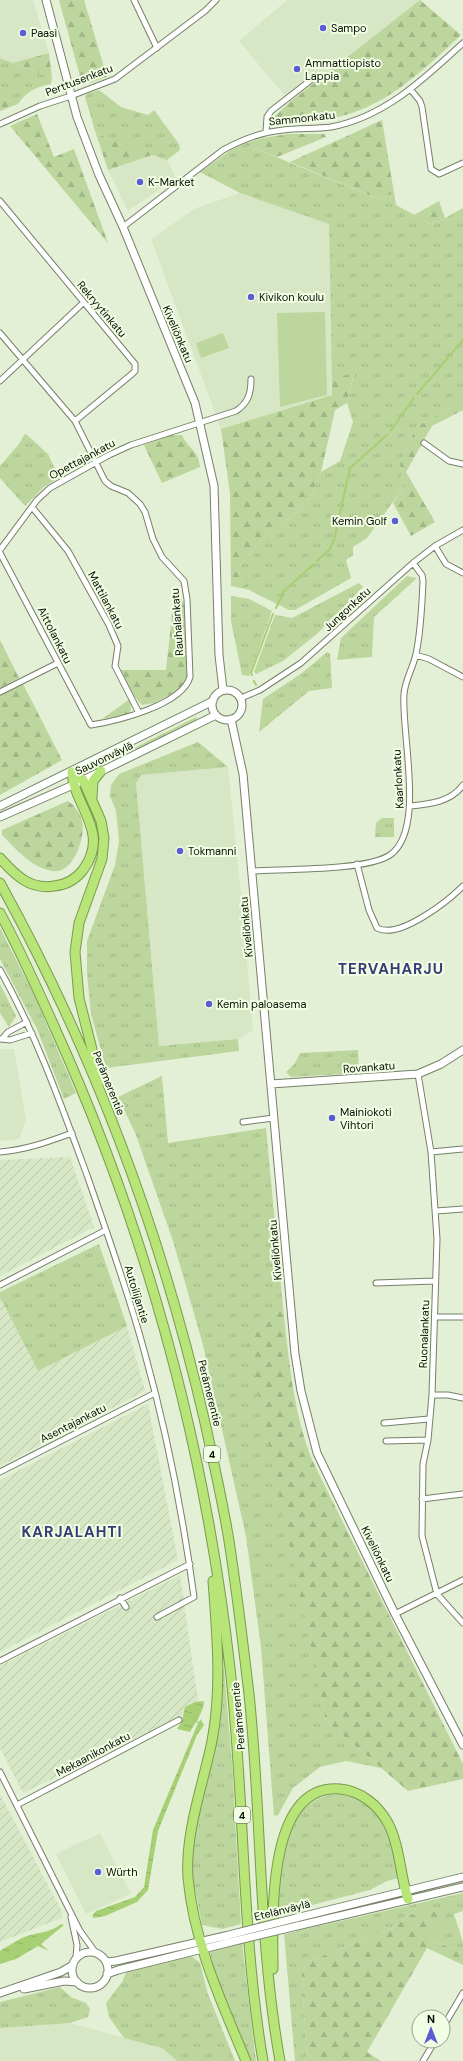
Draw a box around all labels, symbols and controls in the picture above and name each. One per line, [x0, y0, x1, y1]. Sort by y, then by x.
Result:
place label: Sampo [331, 21, 367, 35]
marker: Sampo [318, 23, 328, 33]
place label: Paasi [31, 26, 57, 40]
marker: Paasi [18, 28, 28, 38]
place label: Ammattiopisto Lappia [305, 56, 381, 83]
street label: Perttusenkatu [43, 61, 115, 99]
marker: Ammattiopisto Lappia [292, 64, 302, 74]
street label: Sammonkatu [268, 108, 336, 128]
place label: K-Market [148, 175, 195, 189]
marker: K-Market [135, 177, 145, 187]
street label: Rekryytinkatu [74, 278, 130, 340]
place label: Kivikon koulu [259, 290, 324, 304]
marker: Kivikon koulu [246, 292, 256, 302]
street label: Kiveliönkatu [160, 303, 196, 365]
street label: Opettajankatu [46, 436, 118, 482]
place label: Kemin Golf [332, 514, 387, 528]
marker: Kemin Golf [390, 516, 400, 526]
street label: Mattilankatu [85, 569, 127, 631]
street label: Jungonkatu [321, 584, 373, 634]
street label: Rauhalankatu [168, 588, 186, 656]
street label: Aittolankatu [35, 604, 75, 666]
street label: Sauvonväylä [73, 738, 135, 778]
street label: Kaarlonkatu [389, 749, 407, 809]
place label: Tokmanni [188, 844, 236, 858]
marker: Tokmanni [175, 846, 185, 856]
street label: Kiveliönkatu [236, 896, 256, 958]
district label: TERVAHARJU [338, 959, 444, 979]
place label: Kemin paloasema [217, 997, 306, 1011]
marker: Kemin paloasema [204, 999, 214, 1009]
street label: Perämerentie [90, 1049, 128, 1117]
street label: Rovankatu [342, 1058, 396, 1076]
place label: Mainiokoti Vihtori [340, 1105, 392, 1132]
marker: Mainiokoti Vihtori [327, 1113, 337, 1123]
street label: Kiveliönkatu [265, 1219, 285, 1281]
street label: Autoilijantie [122, 1263, 152, 1325]
street label: Ruonalankatu [416, 1300, 432, 1368]
street label: Perämerentie [195, 1358, 225, 1428]
street label: Asentajankatu [37, 1400, 109, 1446]
road number: 4 [204, 1446, 220, 1462]
district label: KARJALAHTI [22, 1522, 122, 1542]
street label: Kiveliönkatu [358, 1524, 398, 1584]
street label: Perämerentie [228, 1681, 248, 1751]
street label: Mekaanikonkatu [54, 1729, 132, 1779]
road number: 4 [234, 1807, 250, 1823]
place label: Würth [106, 1865, 138, 1879]
marker: Würth [93, 1867, 103, 1877]
street label: Etelänväylä [253, 1896, 311, 1924]
north arrow [411, 2009, 451, 2049]
text: N [427, 2012, 435, 2026]

